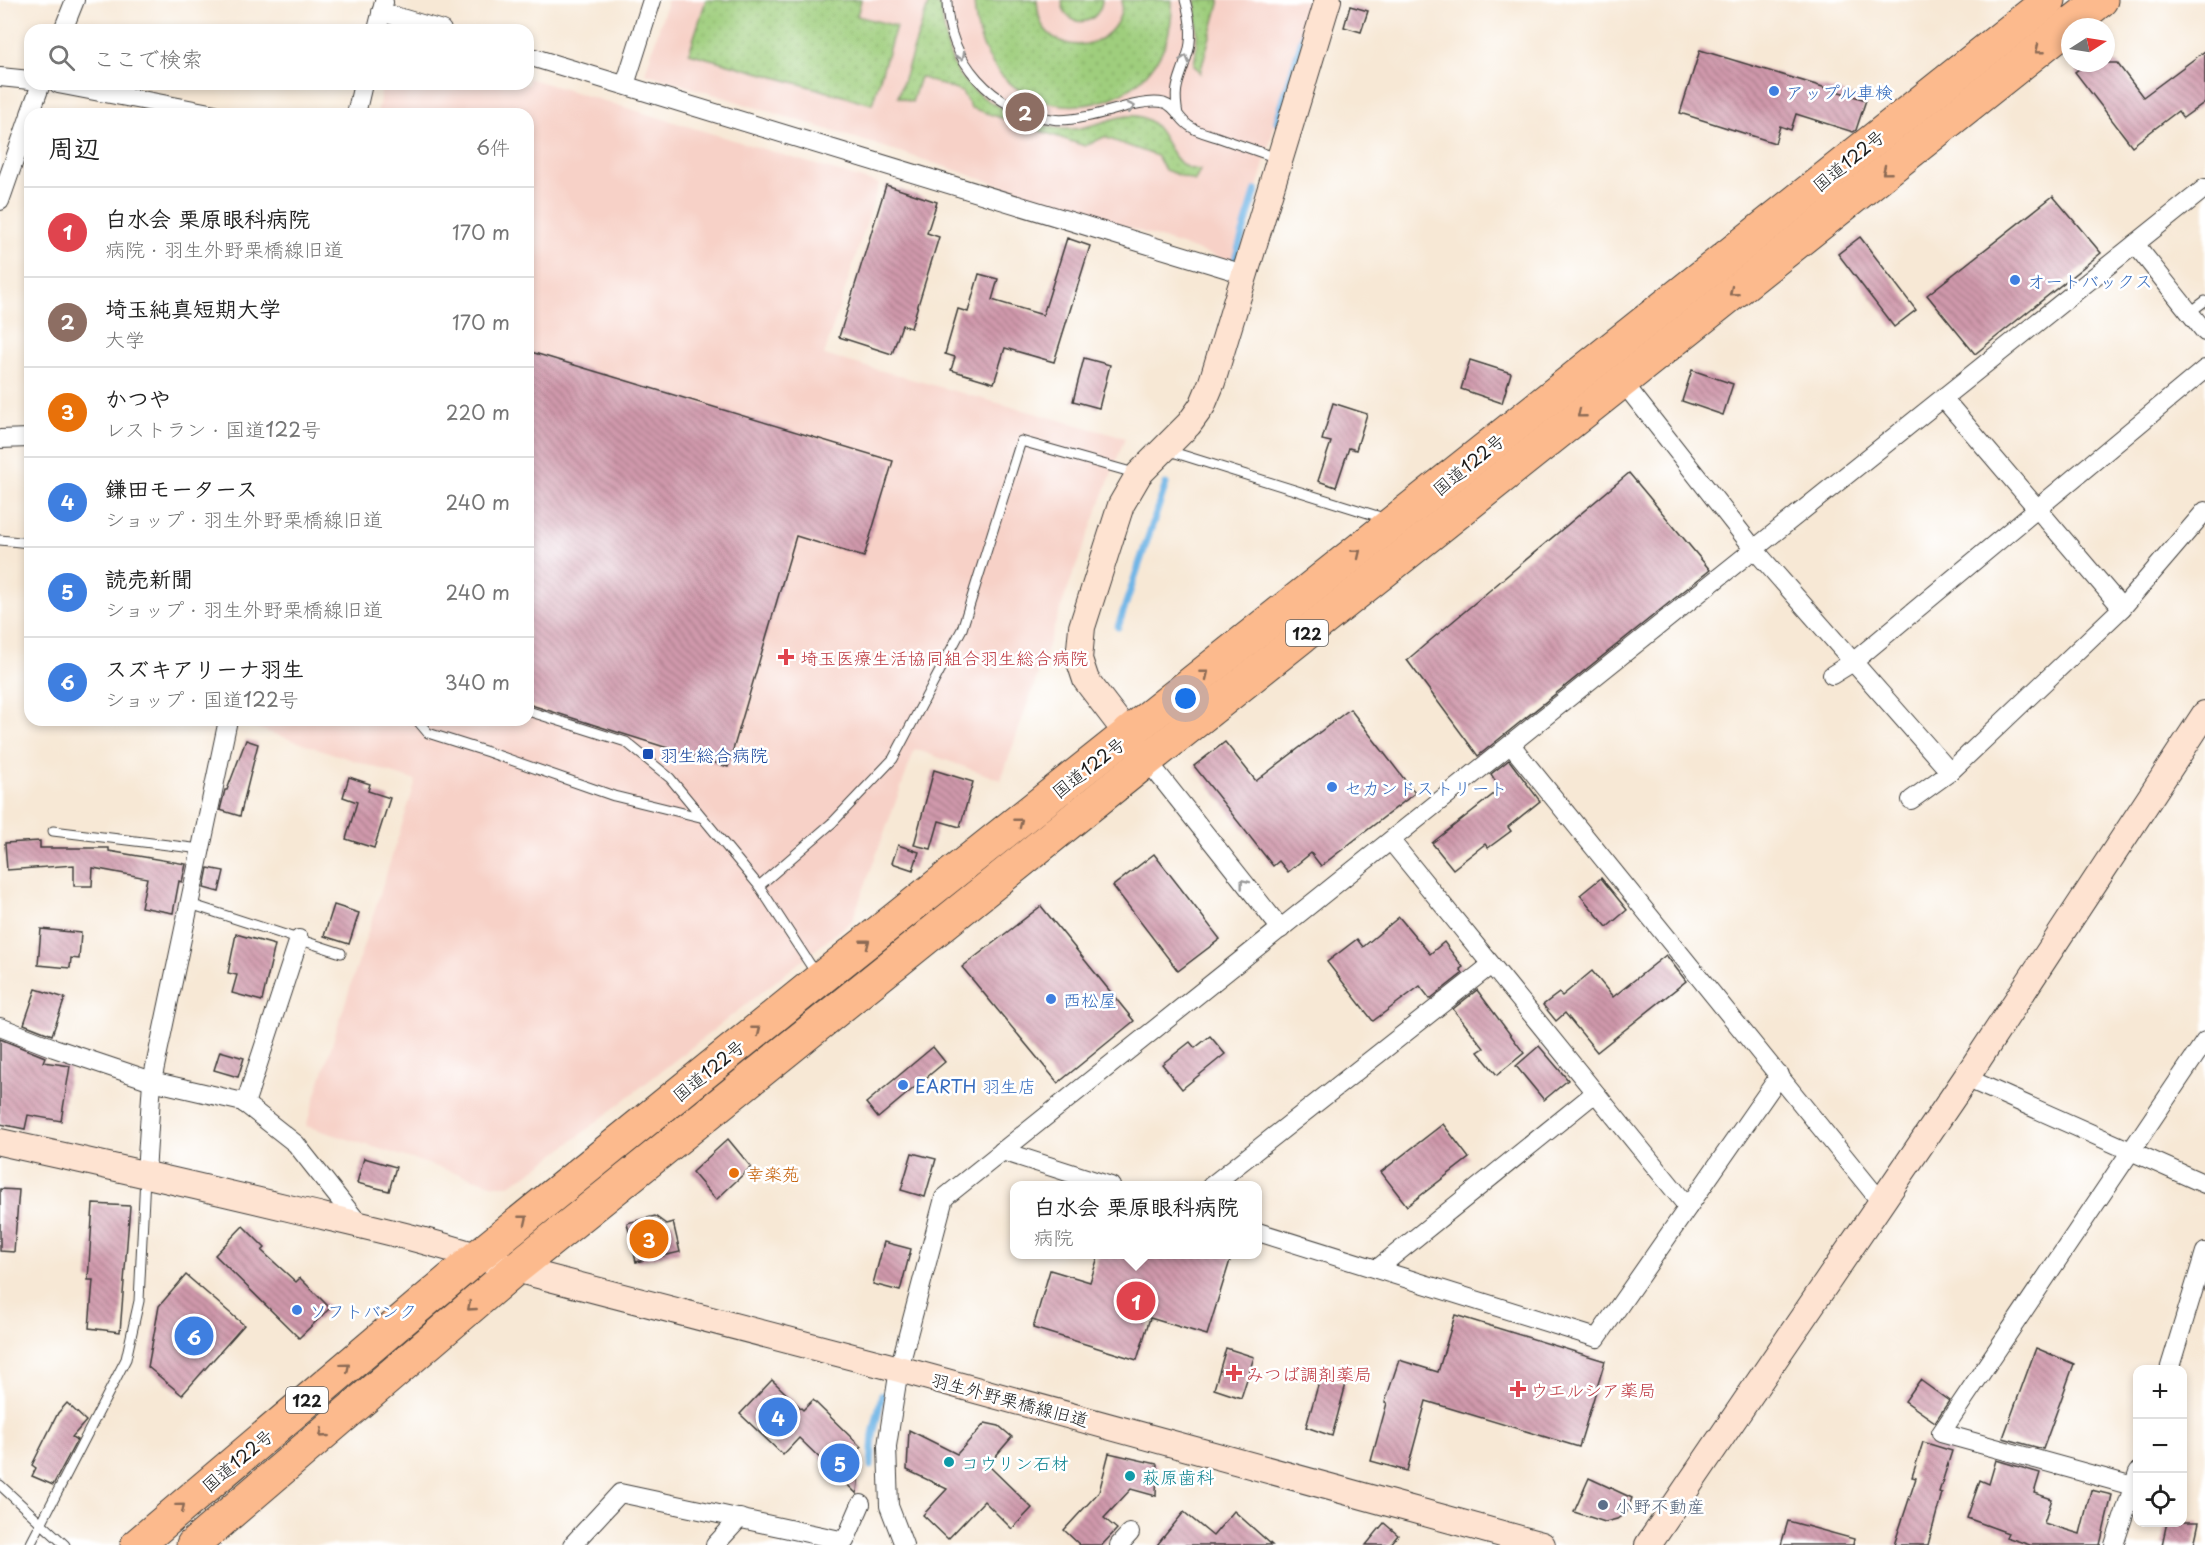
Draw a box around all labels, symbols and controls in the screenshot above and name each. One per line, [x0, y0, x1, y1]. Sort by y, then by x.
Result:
north arrow [2061, 18, 2115, 72]
search box [24, 24, 534, 90]
icon: search [45, 41, 78, 74]
text: ここで検索 [93, 41, 203, 74]
one-way arrow [2034, 42, 2045, 53]
one-way arrow [954, 50, 966, 61]
one-way arrow [1178, 54, 1191, 65]
place label: アップル車検 [1786, 78, 1893, 105]
marker: アップル車検 [1767, 84, 1781, 98]
pin: 2 [1006, 90, 1044, 134]
one-way arrow [1126, 101, 1136, 114]
street label: 国道122号 [1806, 122, 1890, 198]
text: 周辺 [48, 128, 100, 167]
text: 6件 [476, 132, 510, 162]
one-way arrow [1882, 164, 1893, 175]
text: 白水会 栗原眼科病院 [105, 201, 310, 234]
text: 1 [63, 217, 72, 247]
text: 170 m [452, 217, 510, 247]
text: 病院 · 羽生外野栗橋線旧道 [105, 234, 344, 264]
place label: オートバックス [2027, 267, 2153, 294]
marker: オートバックス [2008, 273, 2022, 287]
one-way arrow [1729, 285, 1740, 296]
text: 埼玉純真短期大学 [105, 291, 281, 324]
text: 2 [60, 307, 75, 337]
text: 170 m [452, 307, 510, 337]
text: 大学 [105, 324, 145, 354]
text: かつや [105, 381, 171, 414]
text: 3 [61, 397, 74, 427]
text: 220 m [446, 397, 510, 427]
one-way arrow [1577, 407, 1588, 418]
text: レストラン · 国道122号 [105, 414, 321, 444]
street label: 国道122号 [1426, 426, 1510, 502]
text: 鎌田モータース [105, 471, 258, 504]
text: 4 [61, 487, 74, 517]
text: 240 m [445, 487, 510, 517]
text: ショップ · 羽生外野栗橋線旧道 [105, 504, 383, 534]
one-way arrow [1350, 549, 1361, 560]
text: 読売新聞 [105, 561, 193, 594]
text: 5 [61, 577, 74, 607]
text: 240 m [445, 577, 510, 607]
text: ショップ · 羽生外野栗橋線旧道 [105, 594, 383, 624]
road number: 122 [1286, 620, 1328, 646]
place label: 埼玉医療生活協同組合羽生総合病院 [800, 644, 1088, 671]
marker: 埼玉医療生活協同組合羽生総合病院 [777, 648, 795, 666]
text: スズキアリーナ羽生 [105, 651, 304, 684]
text: 6 [60, 667, 75, 697]
text: 340 m [445, 667, 510, 697]
one-way arrow [1198, 671, 1209, 682]
text: ショップ · 国道122号 [105, 684, 299, 714]
your location [1171, 684, 1200, 713]
street label: 国道122号 [1046, 730, 1130, 804]
place label: 羽生総合病院 [660, 741, 768, 768]
marker: 羽生総合病院 [641, 747, 655, 761]
place label: セカンドストリート [1344, 774, 1507, 801]
marker: セカンドストリート [1325, 780, 1339, 794]
one-way arrow [1012, 818, 1023, 829]
one-way arrow [1241, 879, 1252, 890]
one-way arrow [859, 939, 870, 950]
place label: 西松屋 [1063, 986, 1117, 1013]
marker: 西松屋 [1044, 992, 1058, 1006]
one-way arrow [750, 1027, 761, 1038]
street label: 国道122号 [666, 1032, 750, 1108]
place label: EARTH 羽生店 [915, 1072, 1036, 1099]
marker: EARTH 羽生店 [896, 1078, 910, 1092]
place label: 幸楽苑 [746, 1160, 800, 1187]
marker: 幸楽苑 [727, 1166, 741, 1180]
popup [1010, 1181, 1262, 1259]
text: 白水会 栗原眼科病院 [1033, 1189, 1239, 1222]
one-way arrow [517, 1215, 528, 1226]
pin: 3 [630, 1216, 668, 1262]
text: 病院 [1033, 1222, 1073, 1252]
pin: 1 [1116, 1278, 1156, 1324]
place label: ソフトバンク [309, 1297, 417, 1324]
one-way arrow [467, 1300, 478, 1311]
marker: ソフトバンク [290, 1303, 304, 1317]
pin: 6 [174, 1314, 214, 1358]
place label: みつば調剤薬局 [1246, 1360, 1372, 1387]
one-way arrow [339, 1364, 350, 1375]
street label: 羽生外野栗橋線旧道 [928, 1365, 1092, 1433]
map controls [2133, 1365, 2187, 1527]
button: + [2133, 1365, 2187, 1419]
marker: みつば調剤薬局 [1227, 1366, 1241, 1380]
place label: ウエルシア薬局 [1530, 1376, 1656, 1403]
marker: ウエルシア薬局 [1511, 1382, 1525, 1396]
road number: 122 [286, 1387, 328, 1413]
pin: 4 [758, 1394, 798, 1440]
button: − [2133, 1419, 2187, 1473]
street label: 国道122号 [195, 1422, 279, 1498]
one-way arrow [319, 1427, 330, 1438]
pin: 5 [820, 1440, 860, 1486]
place label: コウリン石材 [961, 1449, 1069, 1476]
marker: コウリン石材 [942, 1455, 956, 1469]
place label: 萩原歯科 [1142, 1463, 1214, 1490]
marker: 萩原歯科 [1123, 1469, 1137, 1483]
button: locate [2133, 1473, 2187, 1527]
place label: 小野不動産 [1615, 1492, 1705, 1519]
marker: 小野不動産 [1596, 1498, 1610, 1512]
one-way arrow [174, 1503, 185, 1514]

